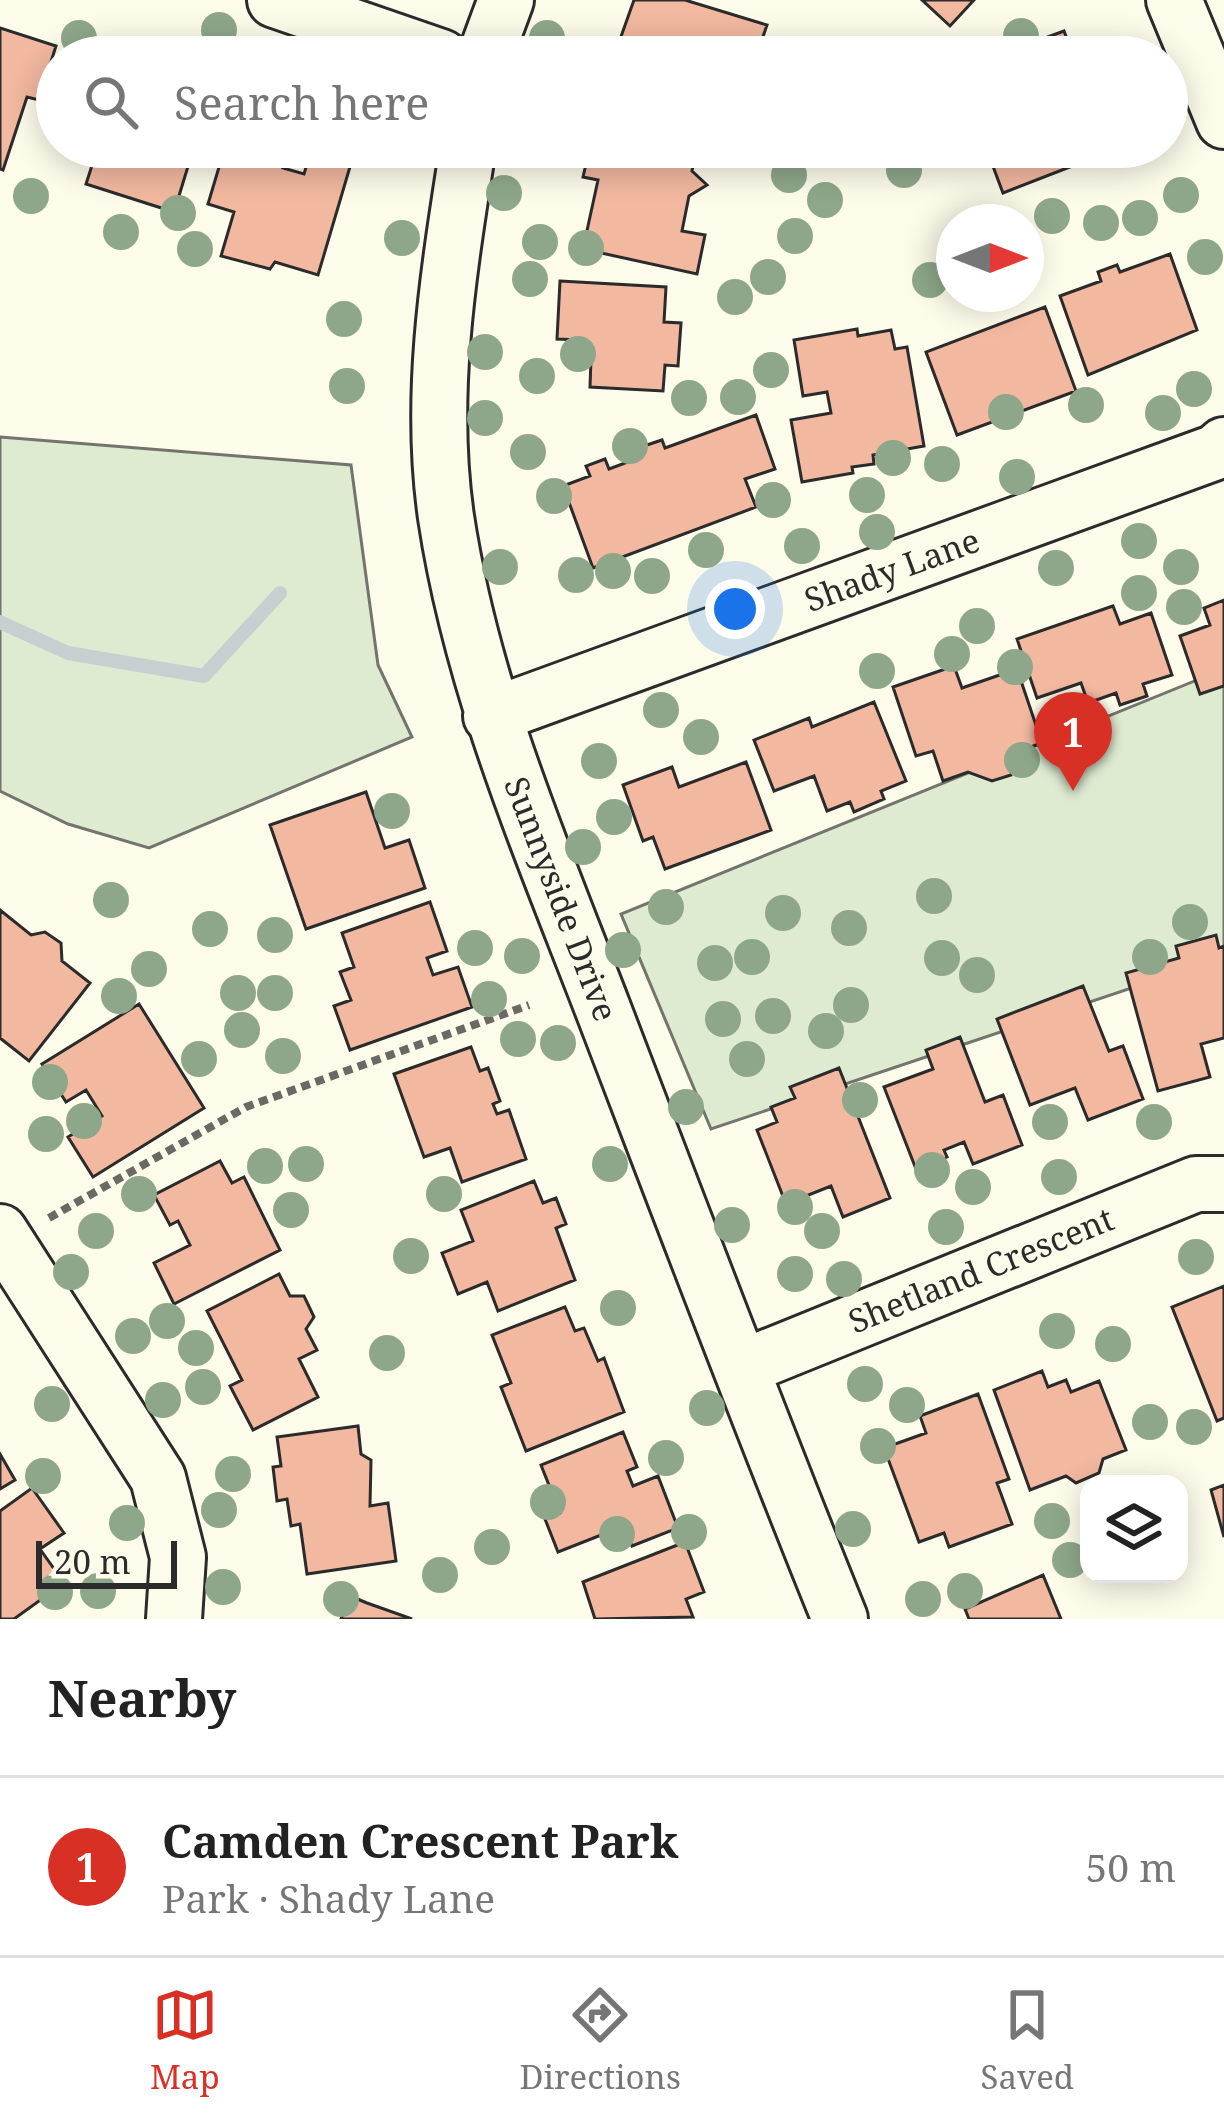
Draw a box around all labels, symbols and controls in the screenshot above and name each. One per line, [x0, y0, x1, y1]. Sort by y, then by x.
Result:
search box [36, 36, 1188, 168]
icon: search [78, 69, 144, 135]
text: Search here [174, 72, 429, 133]
north arrow [936, 204, 1044, 312]
street label: Shady Lane [798, 517, 986, 622]
your location [705, 579, 765, 639]
pin: 1 [1034, 692, 1112, 791]
street label: Sunnyside Drive [494, 770, 629, 1027]
street label: Shetland Crescent [842, 1196, 1120, 1343]
map controls [1080, 1475, 1188, 1583]
button: layers [1080, 1475, 1188, 1583]
scale bar [36, 1535, 177, 1588]
text: 20 m [54, 1539, 131, 1584]
text: Nearby [48, 1662, 236, 1732]
text: Camden Crescent Park [162, 1810, 678, 1871]
text: 1 [76, 1840, 98, 1893]
text: 50 m [1085, 1840, 1176, 1893]
text: Park · Shady Lane [162, 1871, 495, 1924]
tab: Map [150, 1982, 220, 2099]
tab: Directions [519, 1982, 681, 2099]
tab: Saved [981, 1982, 1074, 2099]

